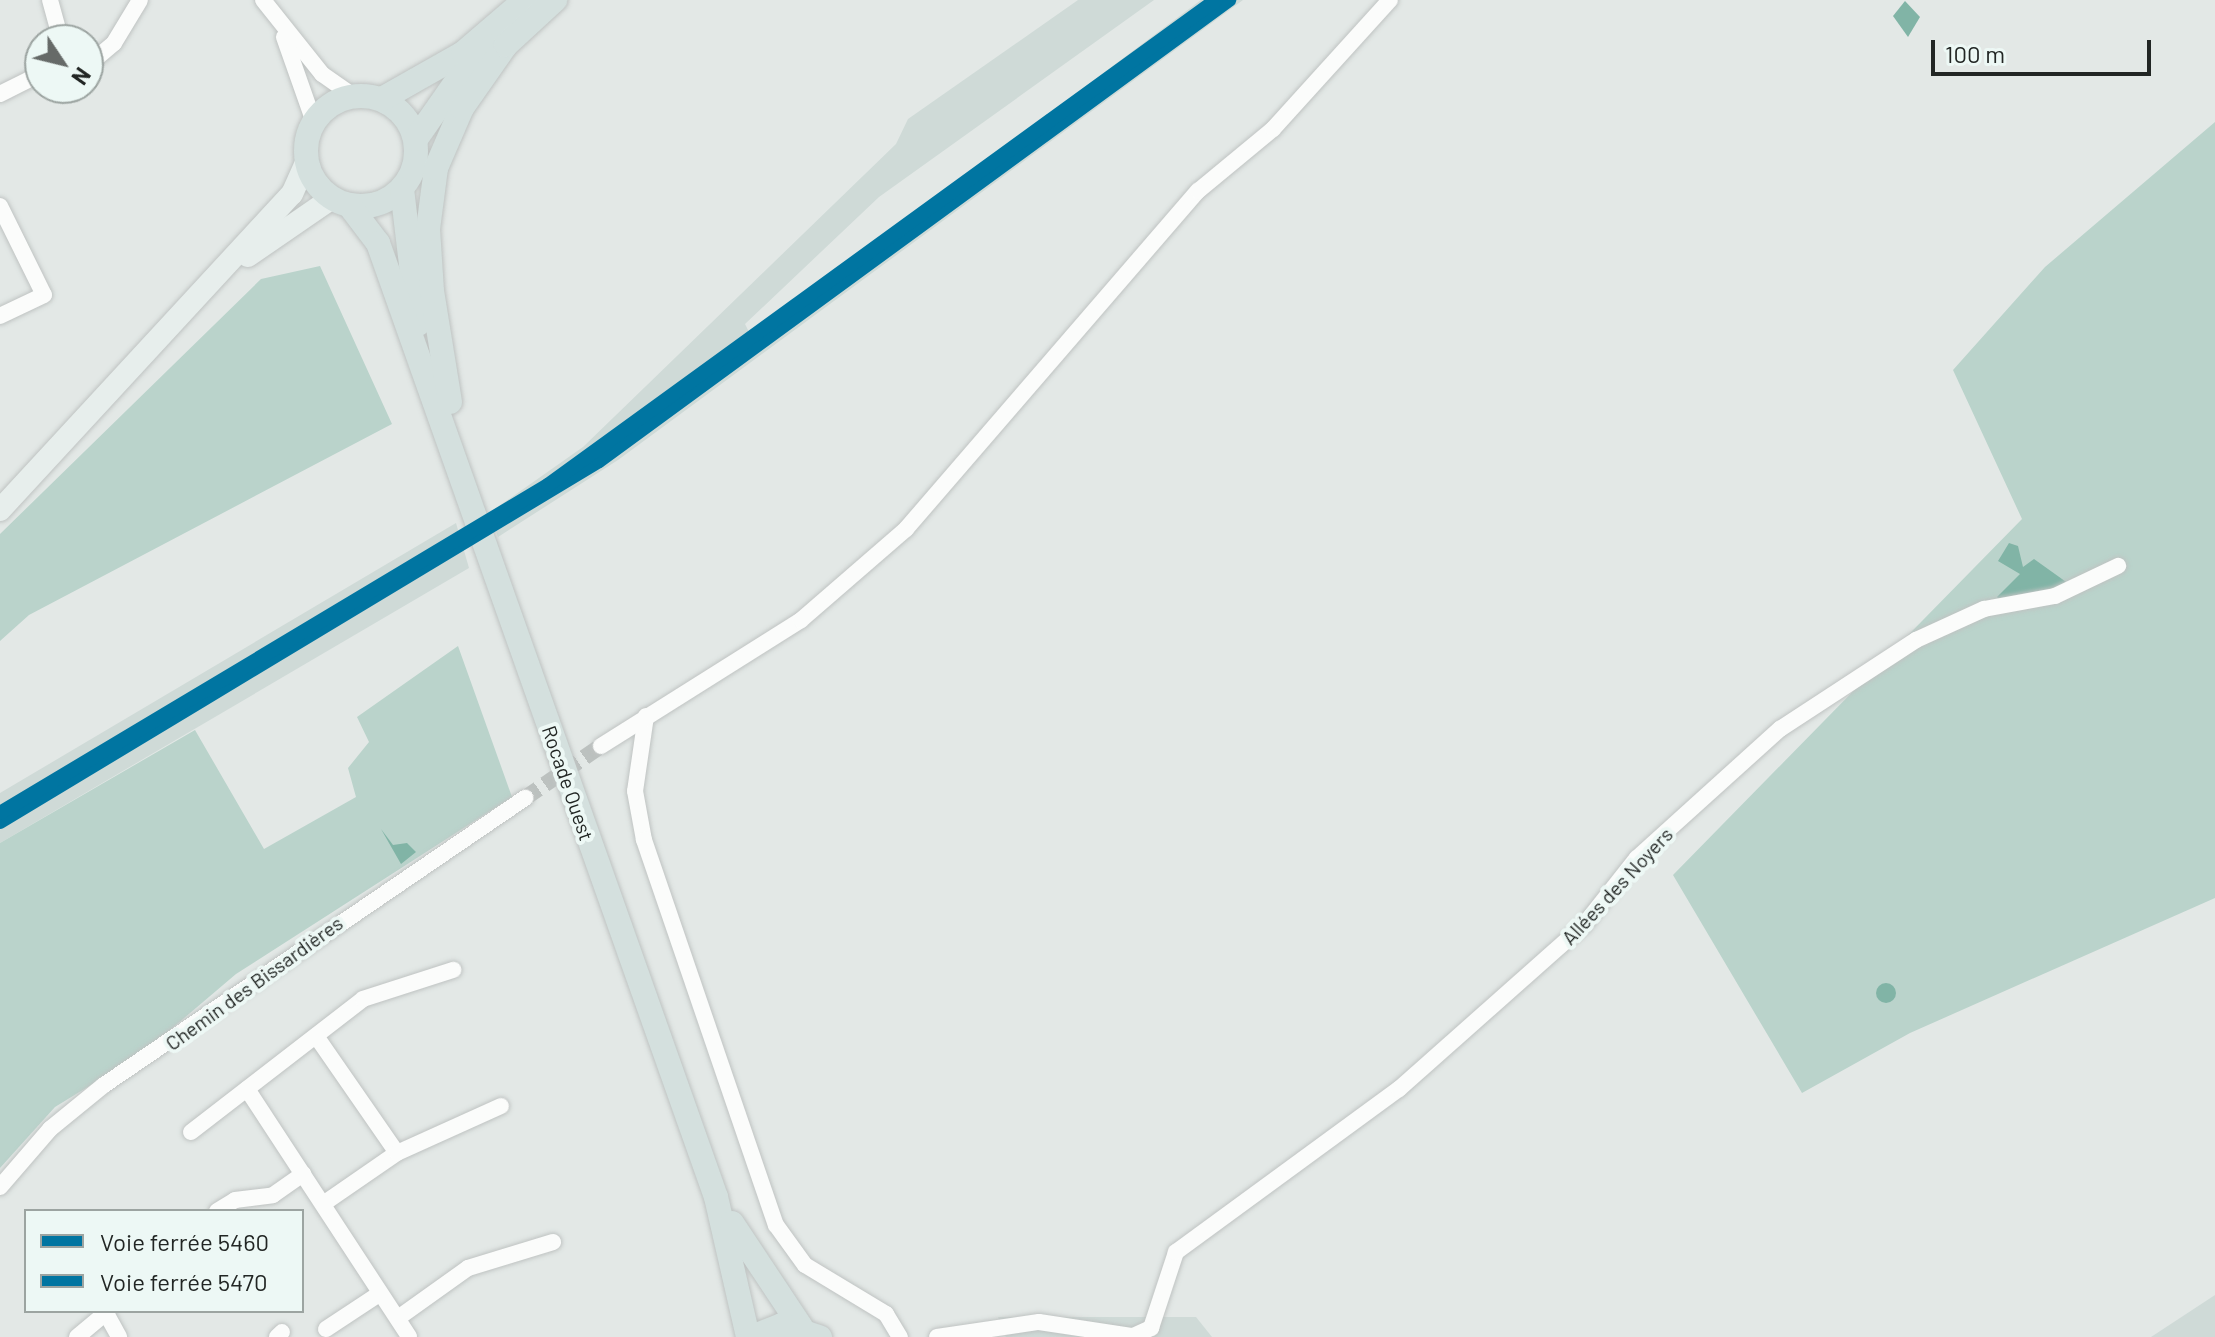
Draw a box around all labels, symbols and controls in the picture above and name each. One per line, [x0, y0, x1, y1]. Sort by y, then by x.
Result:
north arrow [24, 24, 104, 104]
scale bar [1935, 24, 2155, 74]
text: 100 m [1945, 39, 2005, 68]
text: N [67, 63, 97, 90]
street label: Rocade Ouest [537, 722, 599, 844]
street label: Allées des Noyers [1557, 822, 1677, 950]
street label: Chemin des Bissardières [161, 911, 347, 1055]
legend [24, 1209, 304, 1313]
text: Voie ferrée 5460 [100, 1227, 269, 1256]
text: Voie ferrée 5470 [100, 1267, 267, 1296]

